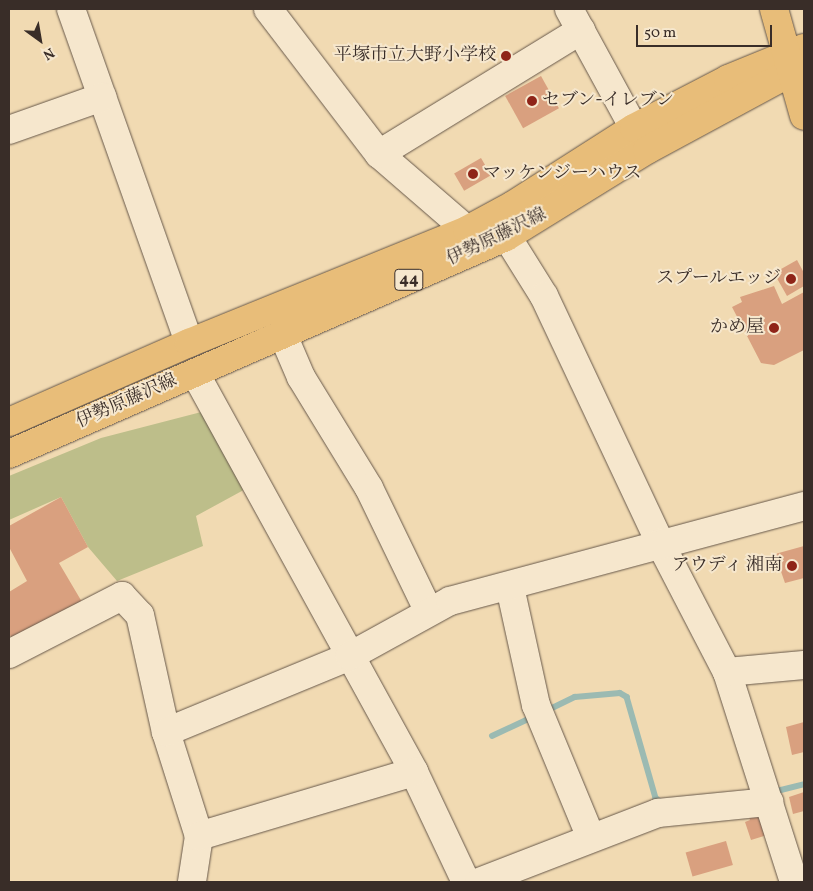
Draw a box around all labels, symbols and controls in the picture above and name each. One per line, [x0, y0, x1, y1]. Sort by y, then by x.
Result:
north arrow [15, 15, 65, 65]
scale bar [638, 15, 774, 47]
text: 50 m [644, 23, 676, 44]
text: N [39, 42, 58, 64]
place label: 平塚市立大野小学校 [334, 45, 496, 67]
marker: 平塚市立大野小学校 [500, 50, 512, 62]
place label: セブン-イレブン [542, 90, 676, 112]
marker: セブン-イレブン [526, 95, 538, 107]
place label: マッケンジーハウス [483, 163, 645, 185]
marker: マッケンジーハウス [467, 168, 479, 180]
street label: 伊勢原藤沢線 [444, 205, 550, 271]
road number: 44 [394, 266, 424, 294]
place label: スプールエッジ [656, 268, 781, 290]
marker: スプールエッジ [785, 273, 797, 285]
place label: かめ屋 [710, 317, 764, 339]
marker: かめ屋 [768, 322, 780, 334]
street label: 伊勢原藤沢線 [73, 370, 181, 434]
place label: アウディ 湘南 [670, 555, 782, 577]
marker: アウディ 湘南 [786, 560, 798, 572]

